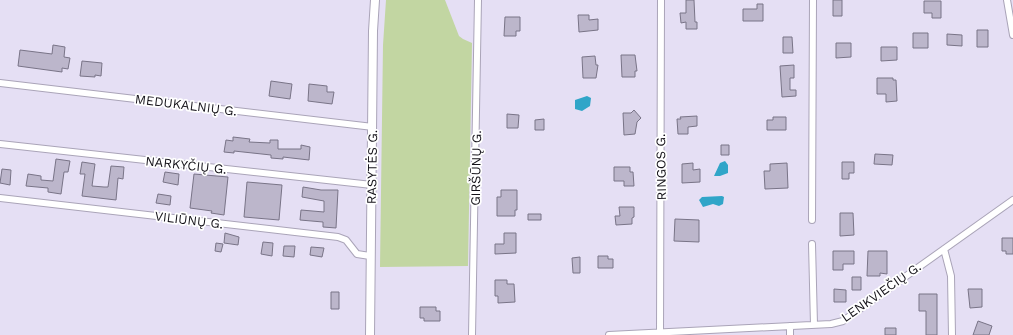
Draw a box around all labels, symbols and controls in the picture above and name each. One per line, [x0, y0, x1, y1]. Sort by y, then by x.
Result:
street label: MEDUKALNIŲ G. [134, 91, 238, 119]
street label: RASYTĖS G. [364, 130, 380, 204]
street label: GIRŠŪNŲ G. [467, 130, 484, 206]
street label: RINGOS G. [653, 133, 669, 201]
street label: NARKYČIŲ G. [145, 152, 228, 177]
street label: VILIŪNŲ G. [154, 208, 224, 232]
street label: LENKVIEČIŲ G. [838, 258, 924, 325]

